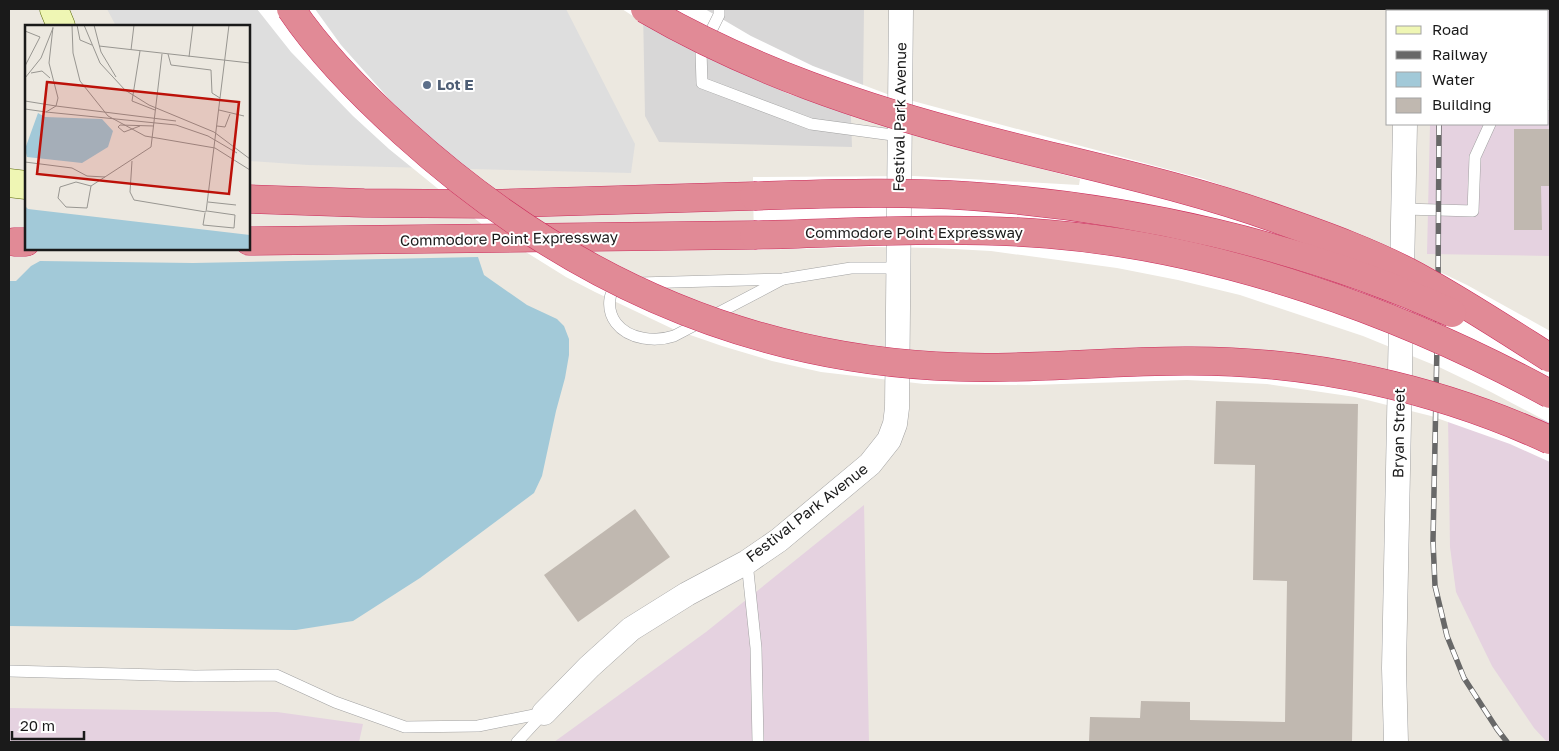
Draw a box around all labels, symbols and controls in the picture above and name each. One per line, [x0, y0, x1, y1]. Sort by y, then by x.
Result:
legend [1386, 10, 1549, 125]
text: Road [1432, 20, 1469, 38]
inset map [25, 25, 250, 250]
street label: Festival Park Avenue [889, 42, 909, 192]
text: Railway [1432, 45, 1488, 63]
text: Water [1432, 70, 1475, 88]
place label: Lot E [437, 75, 474, 93]
marker: Lot E [421, 79, 433, 91]
text: Building [1432, 95, 1492, 113]
street label: Commodore Point Expressway [805, 223, 1024, 241]
street label: Commodore Point Expressway [400, 227, 619, 249]
street label: Bryan Street [1388, 388, 1408, 478]
street label: Festival Park Avenue [742, 459, 871, 565]
scale bar [12, 708, 85, 740]
text: 20 m [20, 716, 55, 734]

